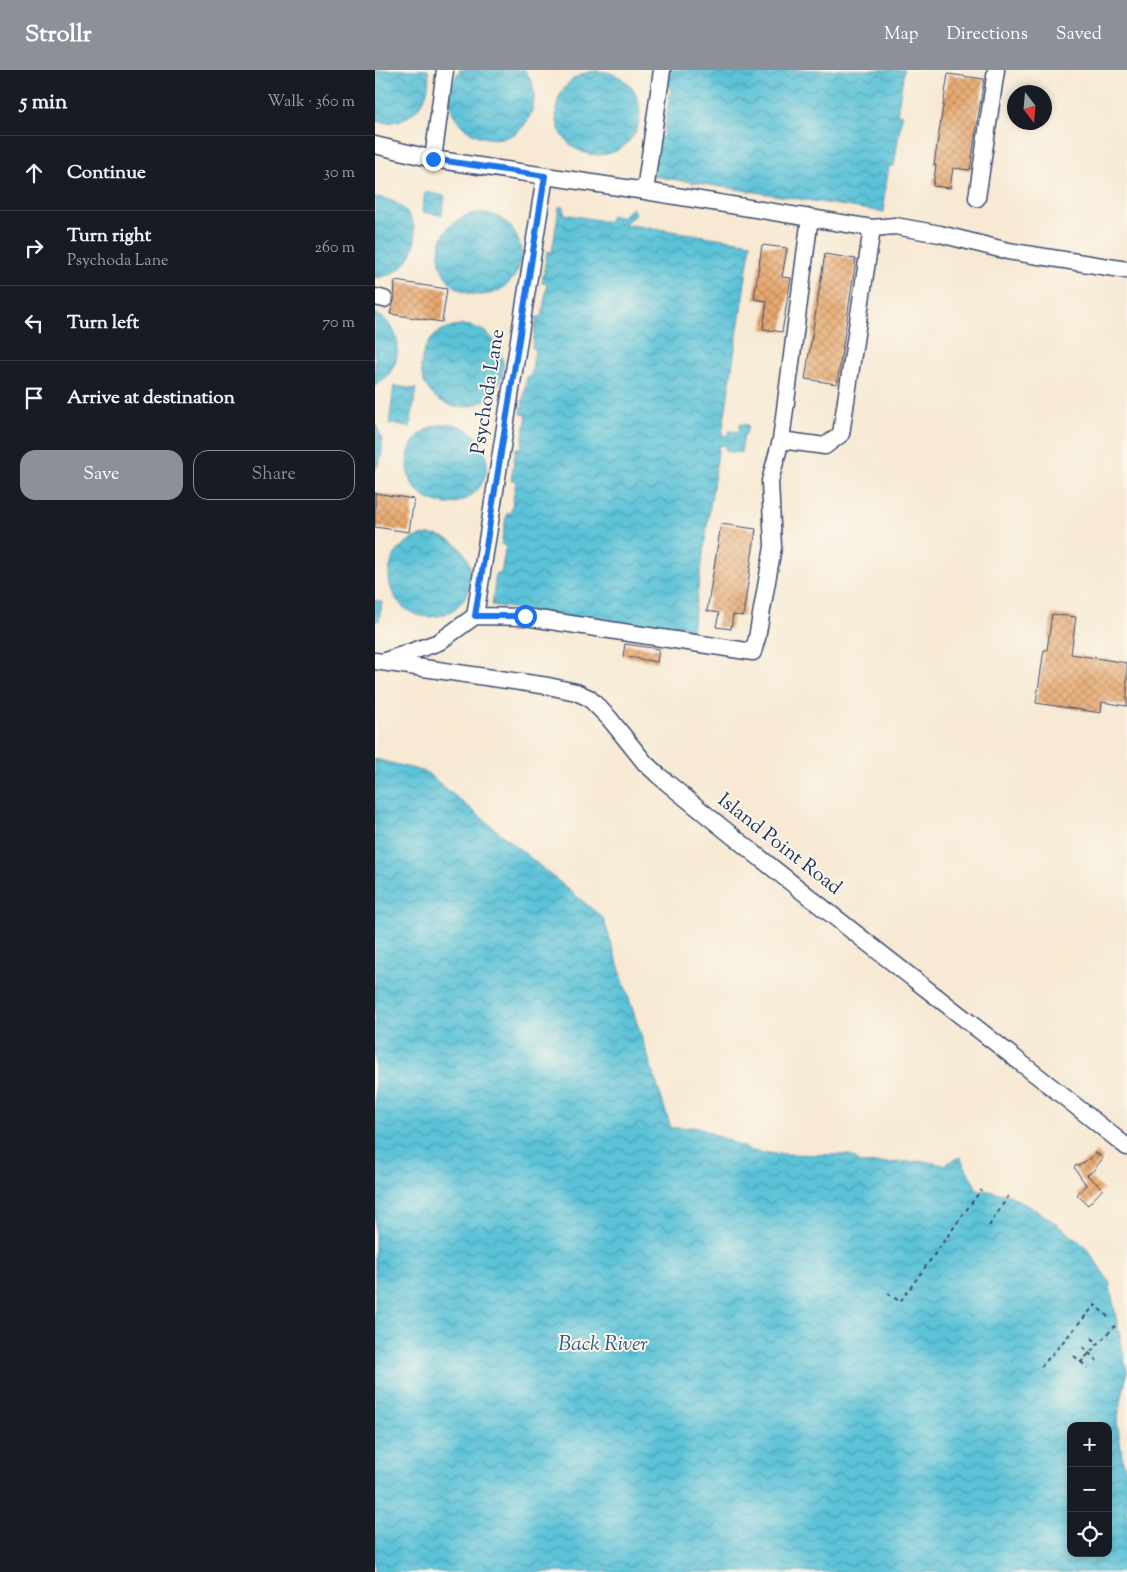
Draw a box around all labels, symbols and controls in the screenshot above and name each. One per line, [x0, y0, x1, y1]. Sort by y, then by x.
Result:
text: Strollr [25, 18, 92, 52]
text: Map [884, 22, 919, 48]
text: Directions [947, 22, 1028, 48]
text: Saved [1056, 22, 1102, 48]
north arrow [1007, 85, 1052, 130]
text: 5 min [20, 88, 67, 118]
text: Walk · 360 m [267, 91, 355, 114]
route end [422, 148, 445, 171]
icon: ahead [20, 159, 48, 187]
text: Continue [67, 160, 146, 187]
text: 30 m [324, 162, 355, 185]
text: Turn right [67, 223, 151, 250]
icon: right [20, 234, 48, 262]
text: 260 m [314, 237, 355, 260]
text: Psychoda Lane [67, 250, 169, 273]
icon: left [20, 309, 48, 337]
text: Turn left [67, 310, 139, 337]
text: 70 m [322, 312, 355, 335]
street label: Psychoda Lane [465, 327, 513, 457]
icon: arrive [20, 384, 48, 412]
text: Arrive at destination [67, 385, 235, 412]
button: Save [20, 450, 183, 500]
button: Share [193, 450, 355, 500]
route start [514, 605, 537, 628]
street label: Island Point Road [711, 787, 847, 903]
water label: Back River [558, 1330, 648, 1360]
map controls [1067, 1422, 1112, 1557]
button: + [1067, 1422, 1112, 1467]
button: − [1067, 1467, 1112, 1512]
button: locate [1067, 1512, 1112, 1557]

